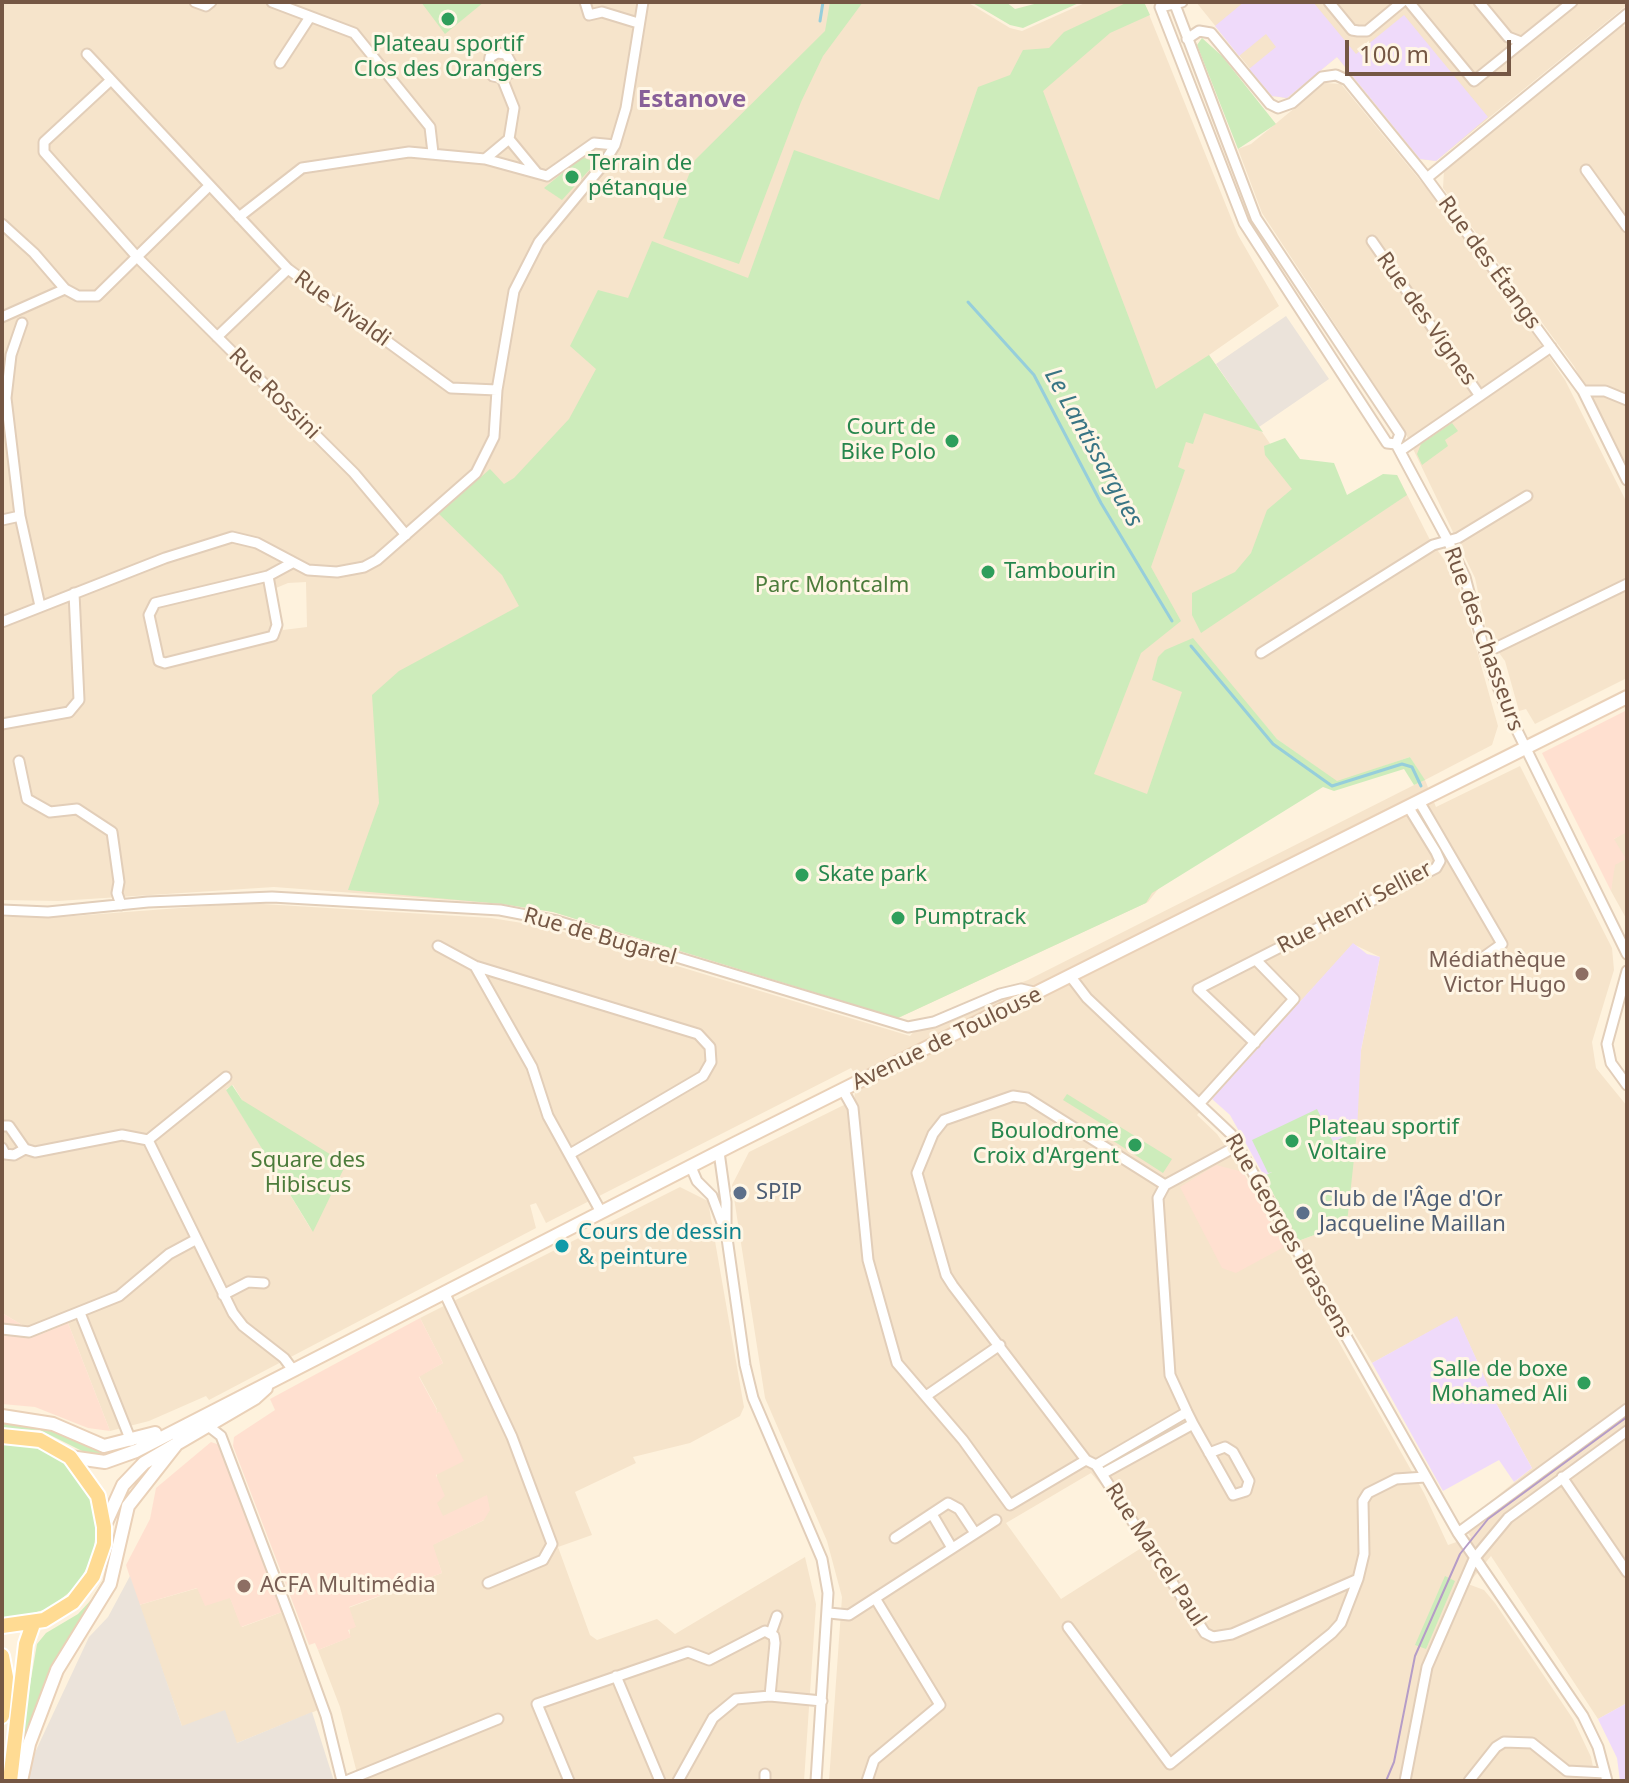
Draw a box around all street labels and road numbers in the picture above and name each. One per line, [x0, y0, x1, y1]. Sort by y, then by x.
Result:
street label: Rue des Étangs [1432, 191, 1546, 335]
street label: Rue des Vignes [1370, 247, 1482, 391]
street label: Rue Vivaldi [289, 265, 395, 353]
street label: Rue Rossini [223, 343, 325, 445]
street label: Rue des Chasseurs [1437, 543, 1529, 735]
street label: Rue Henri Sellier [1273, 856, 1437, 960]
street label: Rue de Bugarel [521, 903, 679, 971]
street label: Avenue de Toulouse [848, 982, 1046, 1096]
street label: Rue Georges Brassens [1219, 1129, 1357, 1343]
street label: Rue Marcel Paul [1099, 1478, 1211, 1632]

